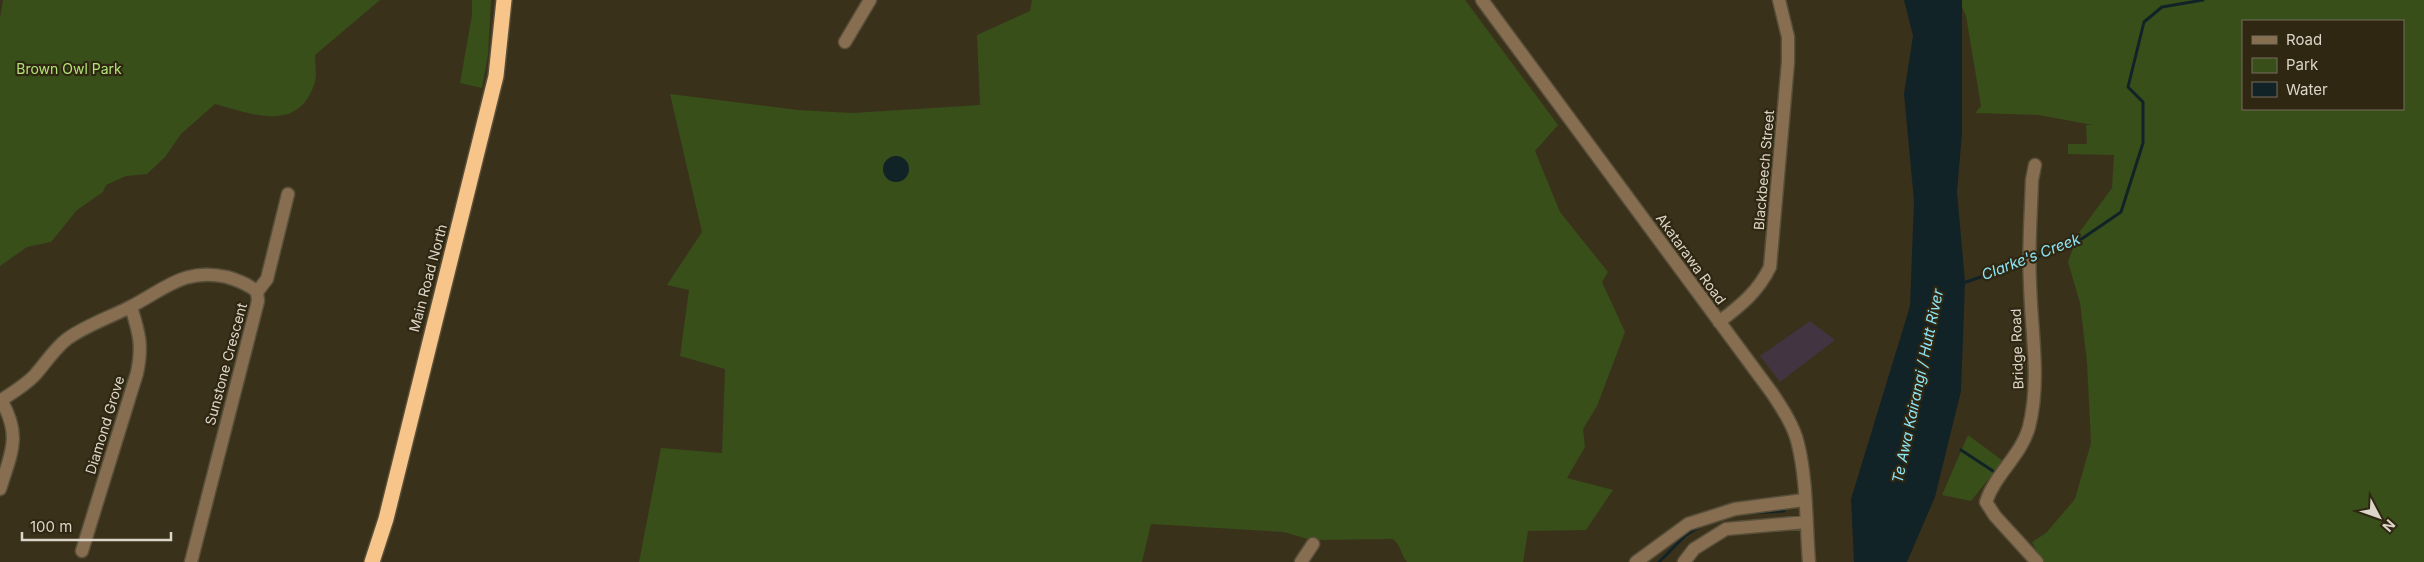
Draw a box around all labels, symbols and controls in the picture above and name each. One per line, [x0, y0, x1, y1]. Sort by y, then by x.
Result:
legend [2242, 20, 2404, 110]
text: Road [2286, 30, 2322, 49]
text: Park [2286, 55, 2319, 74]
park label: Brown Owl Park [16, 60, 122, 77]
text: Water [2286, 80, 2328, 99]
street label: Blackbeech Street [1750, 109, 1777, 231]
street label: Akatarawa Road [1653, 210, 1730, 307]
street label: Main Road North [405, 222, 450, 334]
water label: Clarke's Creek [1979, 229, 2084, 284]
water label: Te Awa Kairangi / Hutt River [1888, 287, 1947, 485]
street label: Sunstone Crescent [201, 300, 250, 427]
street label: Bridge Road [2007, 308, 2026, 390]
street label: Diamond Grove [81, 374, 128, 476]
north arrow [2354, 492, 2404, 542]
scale bar [22, 510, 171, 542]
text: N [2379, 516, 2399, 535]
text: 100 m [30, 517, 72, 536]

